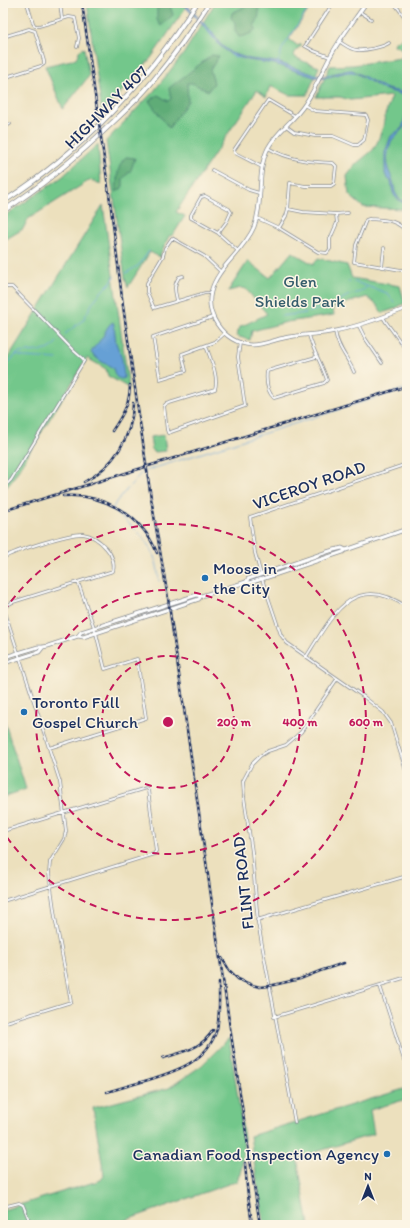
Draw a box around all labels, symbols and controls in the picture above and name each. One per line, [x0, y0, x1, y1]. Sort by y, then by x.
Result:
street label: HIGHWAY 407 [60, 61, 152, 153]
park label: Glen Shields Park [255, 271, 345, 311]
street label: VICEROY ROAD [250, 456, 368, 514]
place label: Moose in the City [213, 558, 277, 598]
marker: Moose in the City [200, 573, 210, 583]
place label: Toronto Full Gospel Church [32, 692, 139, 732]
marker: Toronto Full Gospel Church [19, 707, 29, 717]
centre of rings [161, 715, 175, 729]
text: 200 m [217, 715, 252, 729]
text: 400 m [283, 715, 318, 729]
text: 600 m [349, 715, 384, 729]
street label: FLINT ROAD [228, 835, 258, 931]
place label: Canadian Food Inspection Agency [132, 1144, 379, 1164]
marker: Canadian Food Inspection Agency [382, 1149, 392, 1159]
north arrow [348, 1166, 388, 1206]
text: N [364, 1170, 372, 1183]

